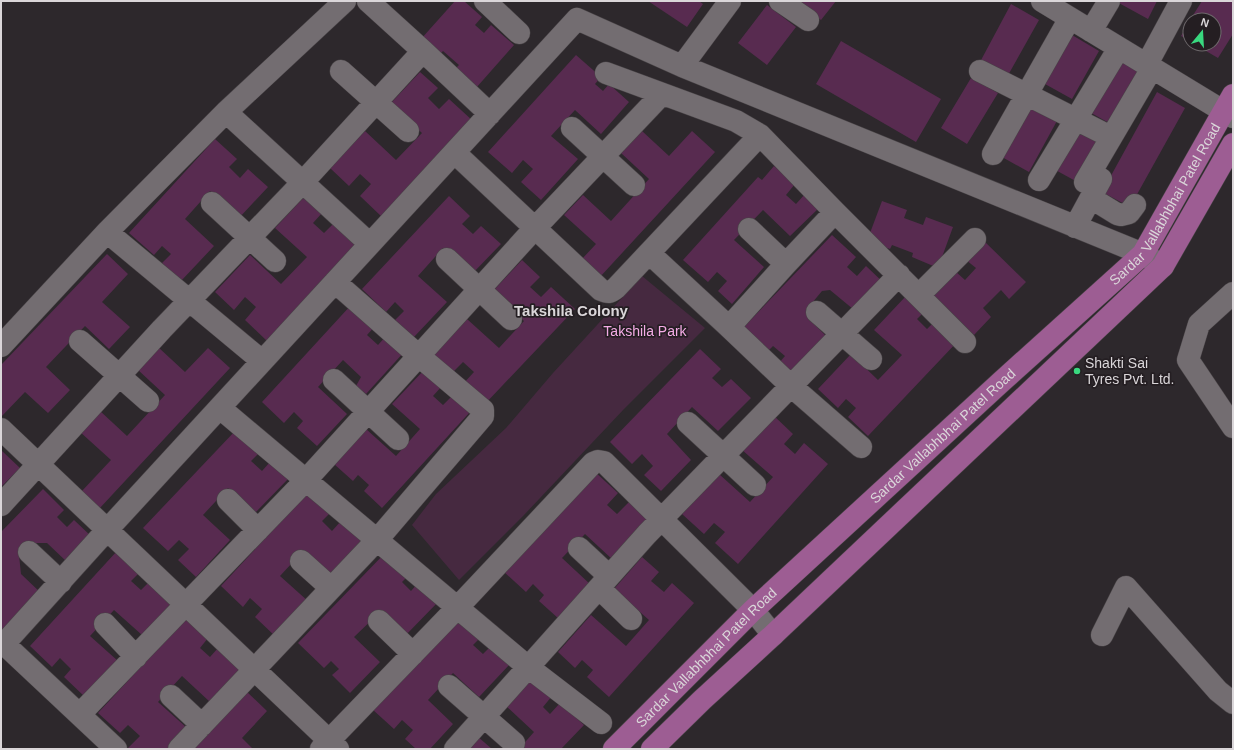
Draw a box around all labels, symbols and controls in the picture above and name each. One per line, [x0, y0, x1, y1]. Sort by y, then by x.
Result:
north arrow [1182, 12, 1222, 52]
text: N [1199, 16, 1211, 29]
street label: Sardar Vallabhbhai Patel Road [1106, 120, 1223, 288]
district label: Takshila Colony [514, 302, 629, 319]
park label: Takshila Park [603, 323, 688, 339]
place label: Shakti Sai Tyres Pvt. Ltd. [1085, 355, 1174, 387]
street label: Sardar Vallabhbhai Patel Road [867, 365, 1018, 506]
marker: Shakti Sai Tyres Pvt. Ltd. [1072, 366, 1082, 376]
street label: Sardar Vallabhbhai Patel Road [633, 584, 780, 730]

